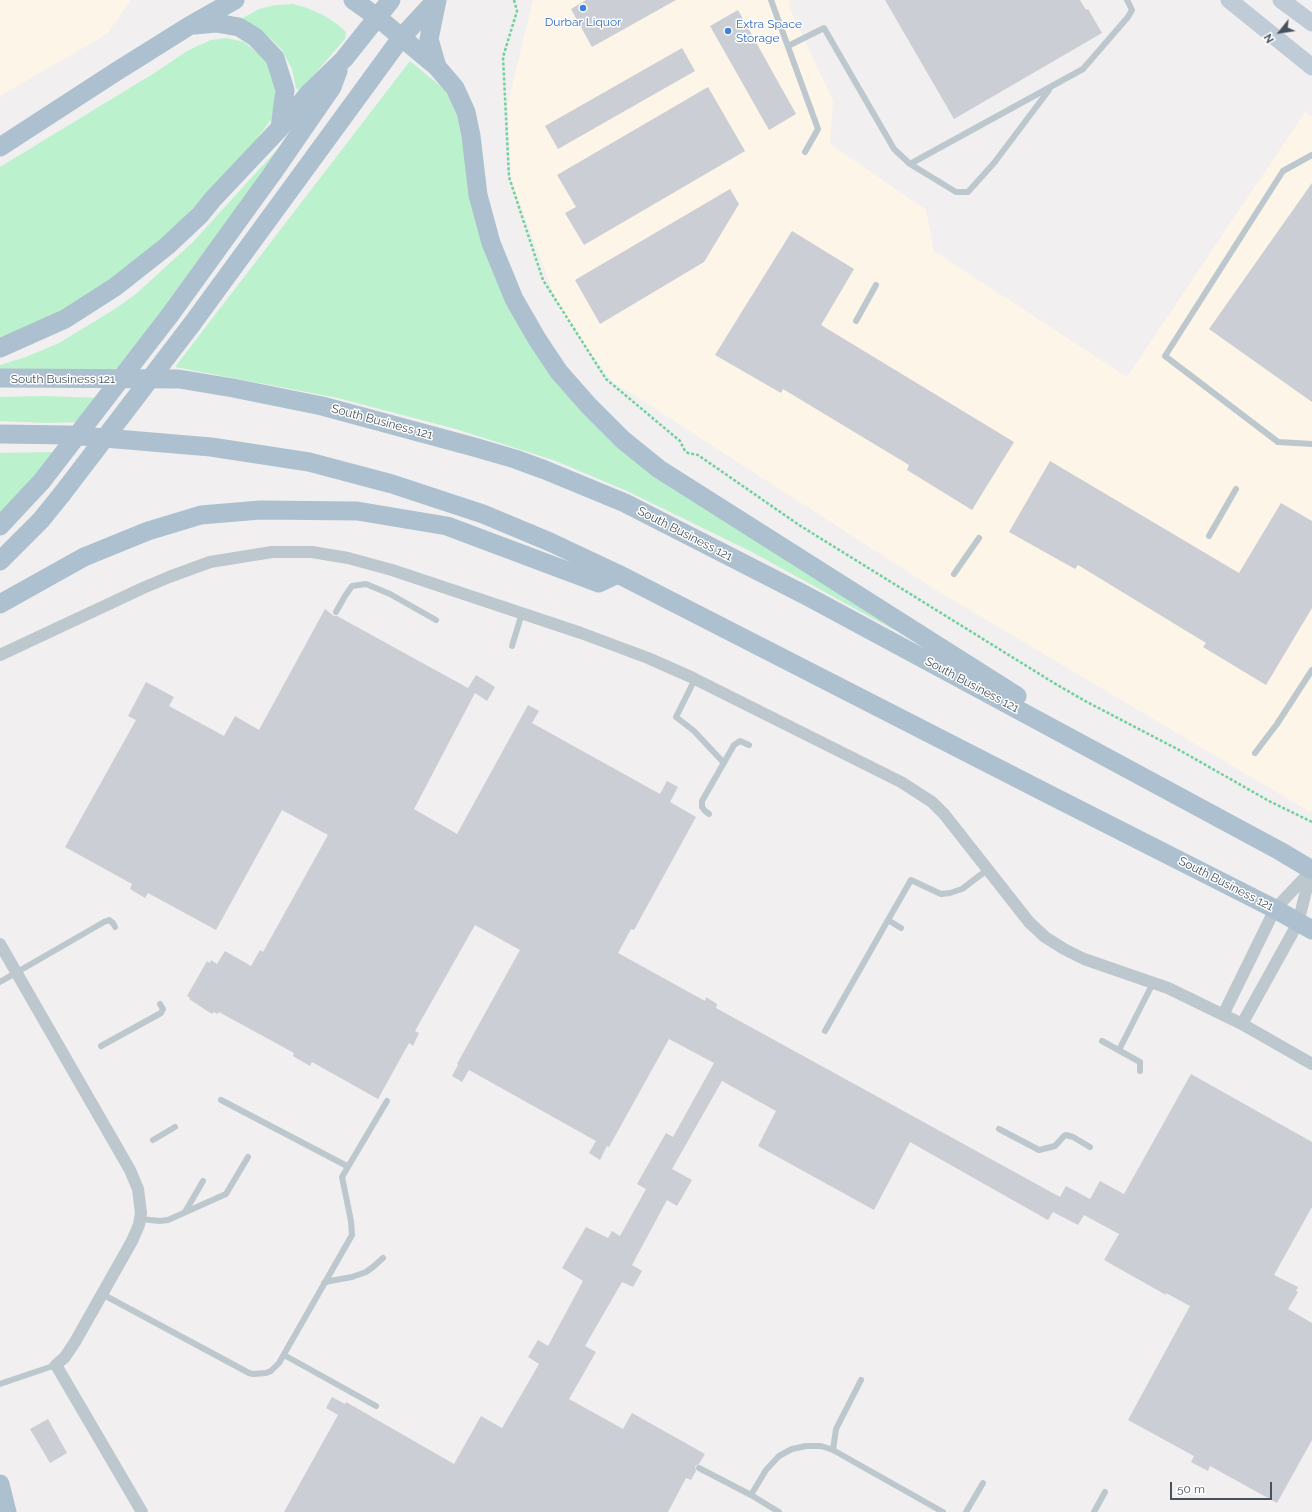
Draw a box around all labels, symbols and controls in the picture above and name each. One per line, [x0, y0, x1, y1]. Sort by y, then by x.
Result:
marker: Durbar Liquor [578, 3, 588, 13]
north arrow [1260, 12, 1300, 52]
place label: Durbar Liquor [545, 15, 621, 29]
place label: Extra Space Storage [736, 17, 802, 45]
marker: Extra Space Storage [723, 26, 733, 36]
text: N [1261, 31, 1277, 45]
street label: South Business 121 [11, 372, 115, 386]
street label: South Business 121 [330, 402, 434, 442]
street label: South Business 121 [635, 504, 735, 564]
street label: South Business 121 [923, 654, 1021, 716]
street label: South Business 121 [1176, 854, 1276, 914]
scale bar [1172, 1474, 1274, 1500]
text: 50 m [1177, 1482, 1205, 1496]

